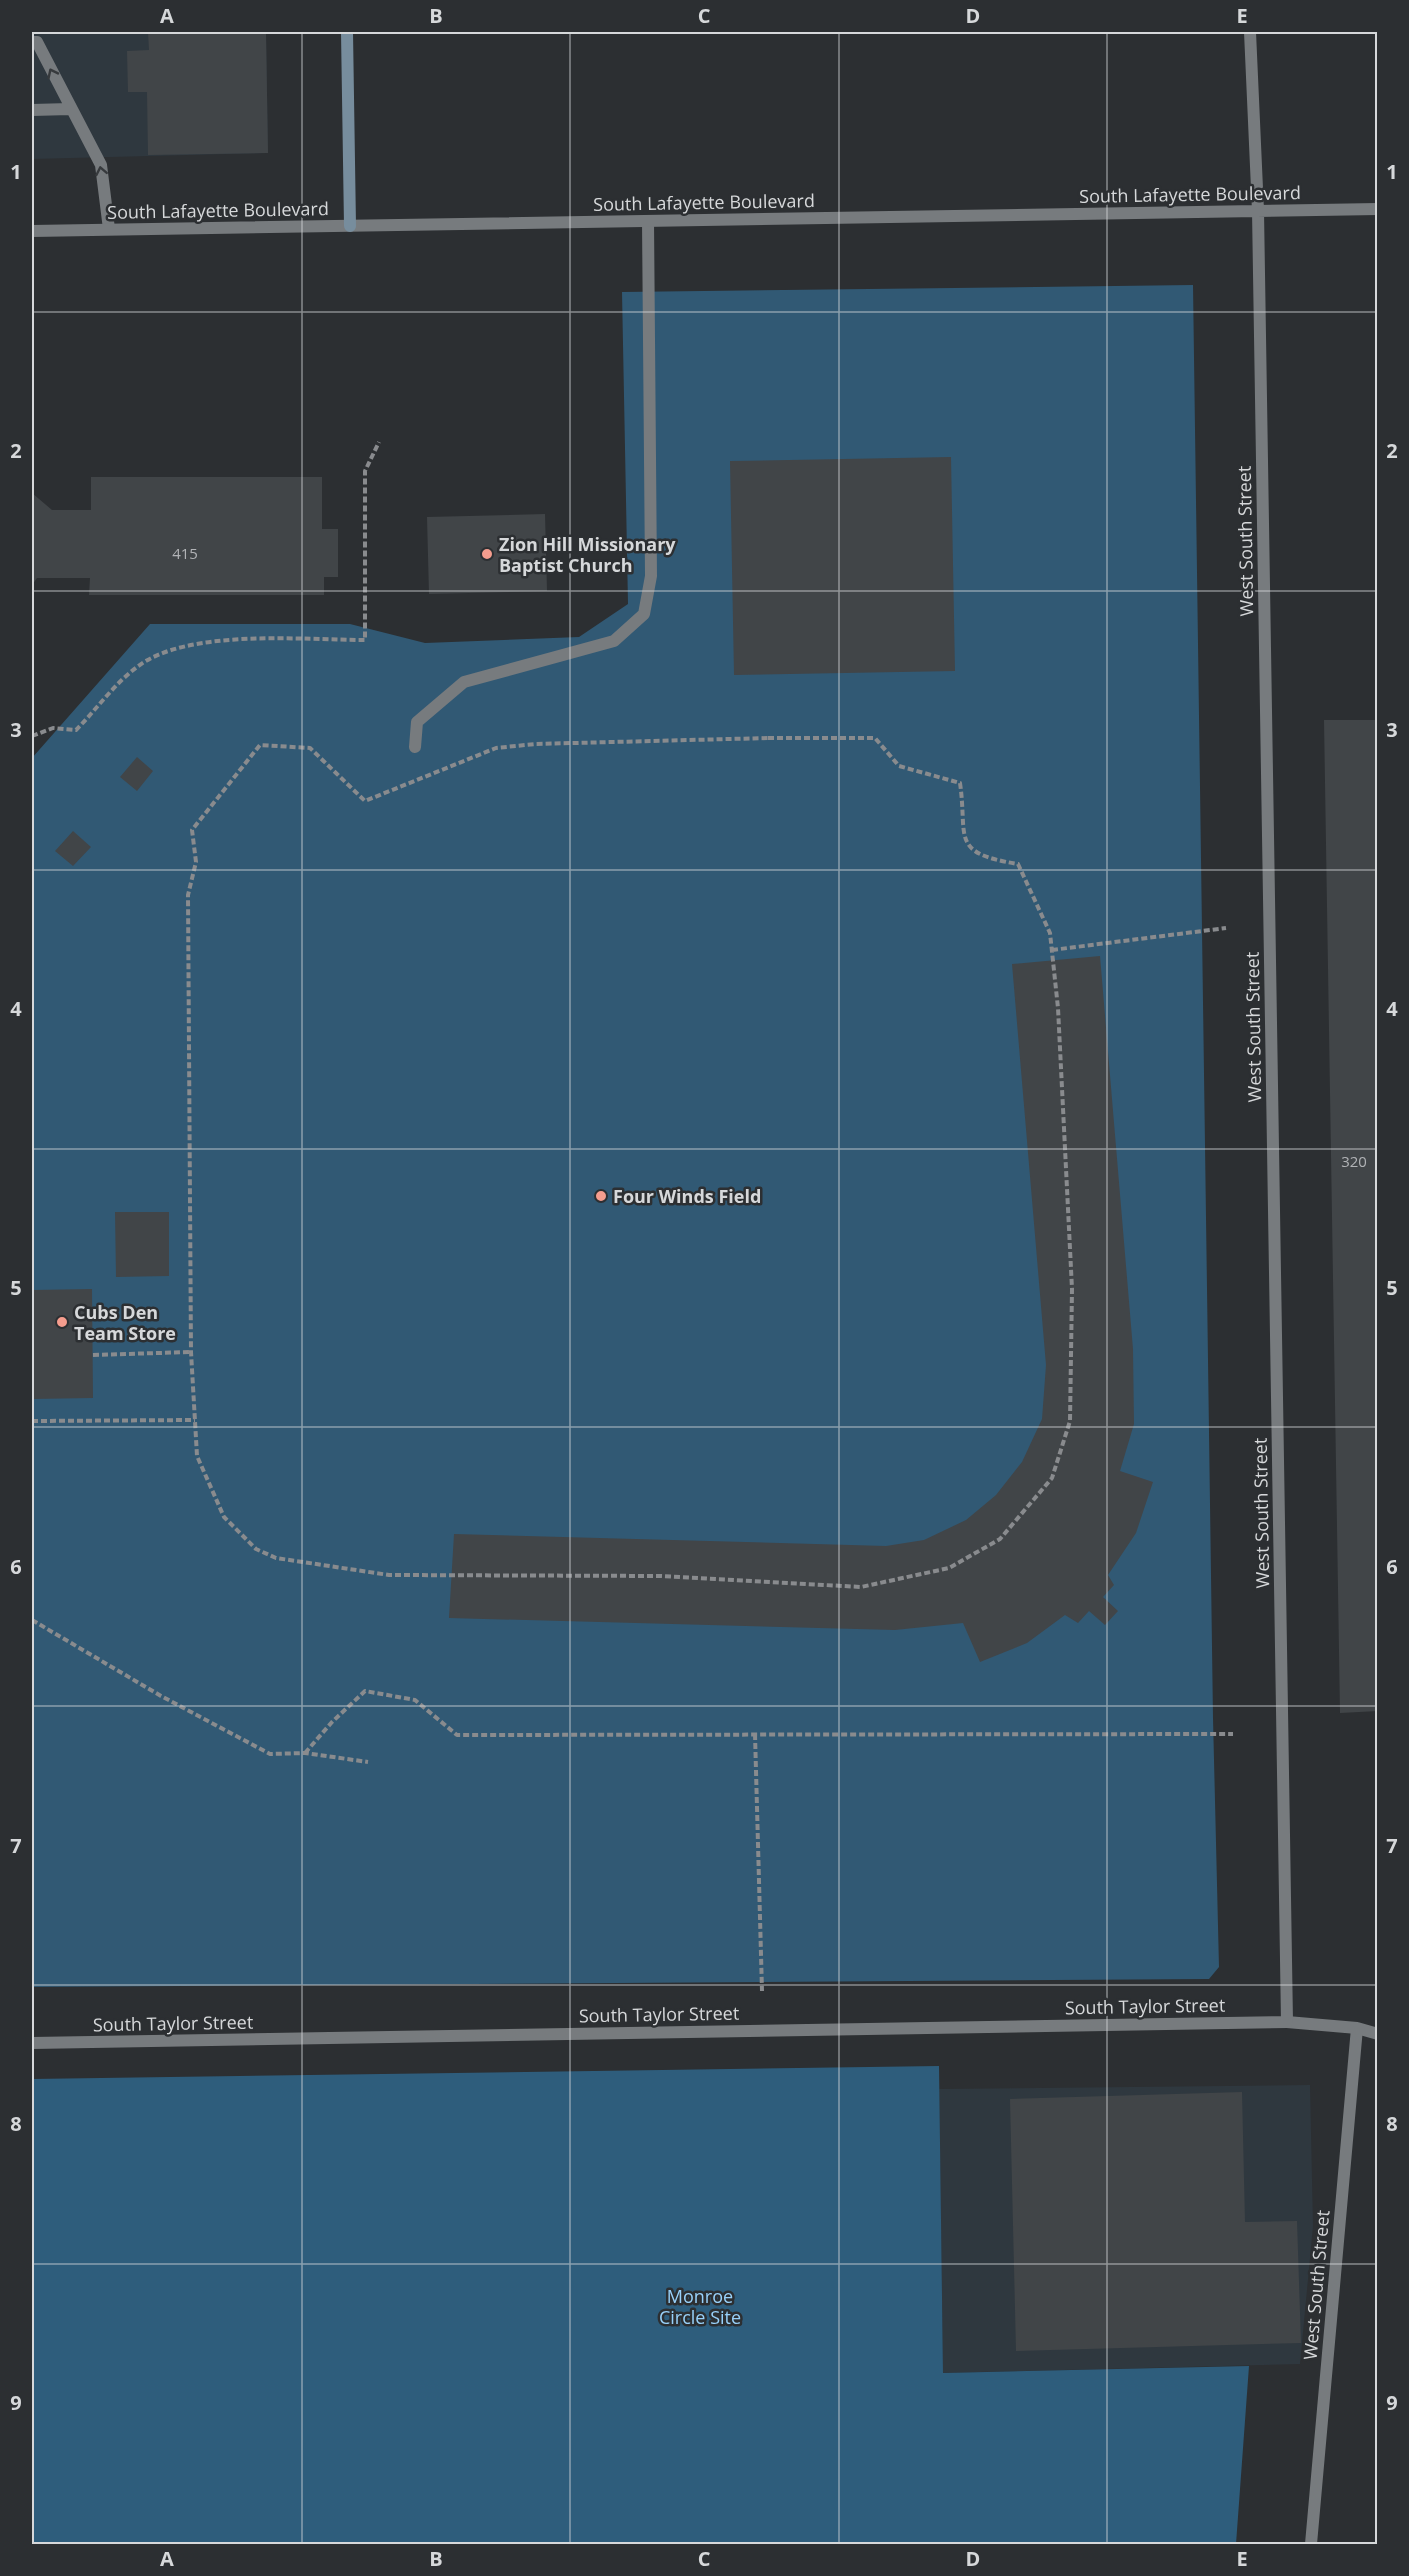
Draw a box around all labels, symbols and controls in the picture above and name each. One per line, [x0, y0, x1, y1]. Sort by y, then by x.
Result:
text: A [160, 2, 174, 29]
text: B [429, 2, 443, 29]
text: C [698, 2, 711, 29]
text: D [966, 2, 980, 29]
text: E [1236, 2, 1248, 29]
one-way arrow [48, 68, 60, 79]
text: 1 [10, 158, 22, 185]
text: 1 [1386, 158, 1398, 185]
one-way arrow [95, 167, 108, 177]
street label: South Lafayette Boulevard [1079, 180, 1301, 208]
street label: South Lafayette Boulevard [593, 188, 815, 216]
street label: South Lafayette Boulevard [107, 196, 329, 224]
text: 2 [10, 437, 22, 464]
text: 2 [1386, 437, 1398, 464]
street label: West South Street [1232, 466, 1258, 616]
place label: Zion Hill Missionary Baptist Church [499, 532, 676, 577]
house number: 415 [172, 543, 198, 563]
marker: Zion Hill Missionary Baptist Church [480, 547, 494, 561]
text: 3 [10, 716, 22, 743]
text: 3 [1386, 716, 1398, 743]
street label: West South Street [1240, 952, 1266, 1102]
text: 4 [10, 995, 22, 1022]
text: 4 [1386, 995, 1398, 1022]
house number: 320 [1341, 1151, 1367, 1171]
place label: Four Winds Field [613, 1184, 761, 1208]
marker: Four Winds Field [594, 1189, 608, 1203]
text: 5 [10, 1274, 22, 1301]
text: 5 [1386, 1274, 1398, 1301]
place label: Cubs Den Team Store [74, 1300, 176, 1345]
marker: Cubs Den Team Store [55, 1315, 69, 1329]
street label: West South Street [1248, 1438, 1274, 1588]
text: 6 [10, 1553, 22, 1580]
text: 6 [1386, 1553, 1398, 1580]
text: 7 [10, 1832, 22, 1859]
text: 7 [1386, 1832, 1398, 1859]
street label: South Taylor Street [1065, 1993, 1225, 2019]
street label: South Taylor Street [579, 2001, 739, 2027]
street label: South Taylor Street [93, 2010, 253, 2036]
text: 8 [10, 2110, 22, 2137]
text: 8 [1386, 2110, 1398, 2137]
street label: West South Street [1297, 2209, 1335, 2361]
park label: Monroe Circle Site [659, 2284, 741, 2329]
text: 9 [10, 2389, 22, 2416]
text: 9 [1386, 2389, 1398, 2416]
text: A [160, 2545, 174, 2572]
text: B [429, 2545, 443, 2572]
text: C [698, 2545, 711, 2572]
text: D [966, 2545, 980, 2572]
text: E [1236, 2545, 1248, 2572]

